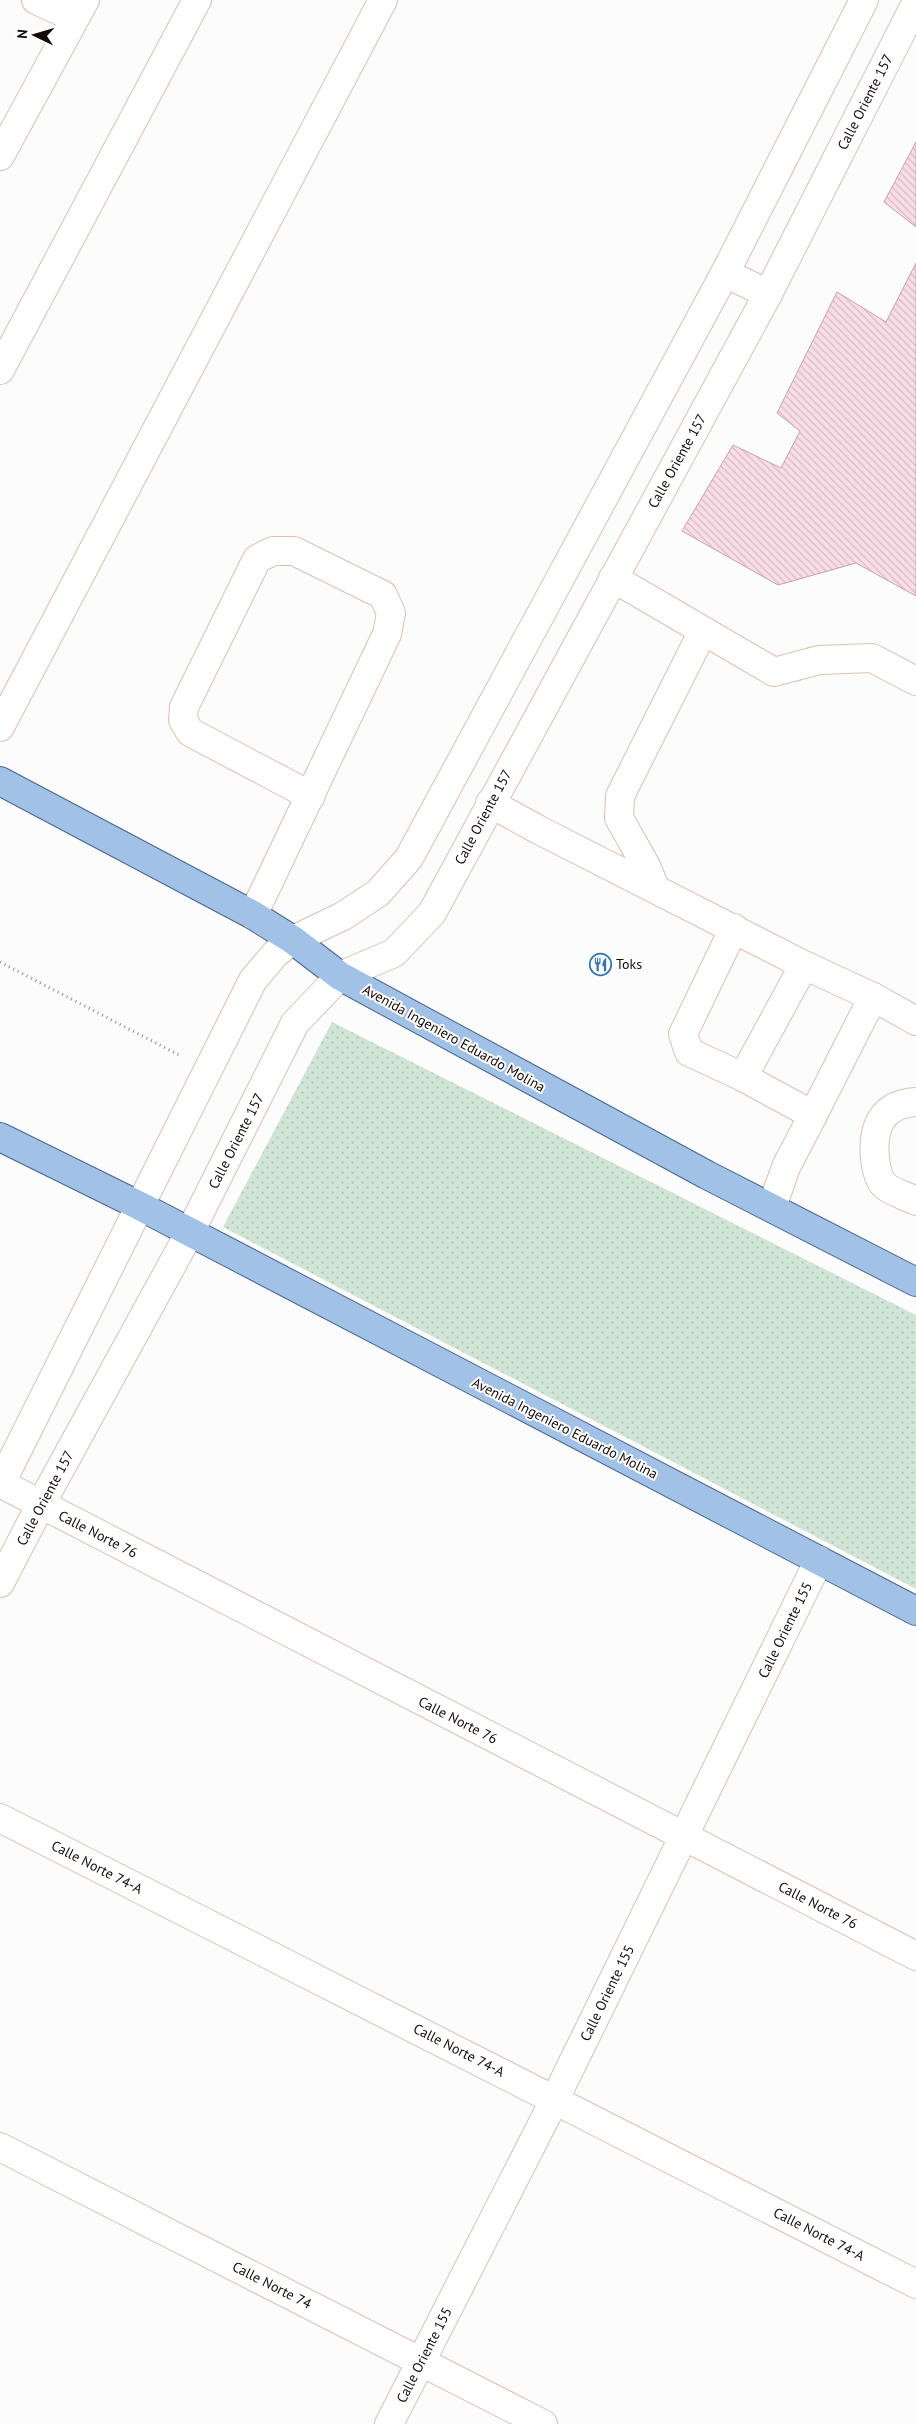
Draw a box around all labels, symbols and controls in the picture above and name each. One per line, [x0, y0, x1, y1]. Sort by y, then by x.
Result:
north arrow [10, 10, 60, 60]
text: N [13, 28, 31, 39]
street label: Calle Oriente 157 [833, 51, 897, 153]
street label: Calle Oriente 157 [644, 411, 710, 511]
street label: Calle Oriente 157 [450, 766, 516, 868]
restaurant icon: Toks [588, 952, 612, 976]
place label: Toks [616, 955, 642, 973]
street label: Avenida Ingeniero Eduardo Molina [360, 980, 548, 1096]
street label: Calle Oriente 157 [204, 1090, 268, 1192]
street label: Avenida Ingeniero Eduardo Molina [469, 1373, 661, 1483]
street label: Calle Oriente 157 [12, 1447, 78, 1549]
street label: Calle Norte 76 [55, 1506, 141, 1562]
street label: Calle Oriente 155 [754, 1579, 816, 1681]
street label: Calle Norte 76 [415, 1692, 501, 1748]
street label: Calle Norte 74-A [48, 1836, 146, 1898]
street label: Calle Norte 76 [775, 1877, 861, 1933]
street label: Calle Oriente 155 [576, 1942, 638, 2044]
street label: Calle Norte 74-A [410, 2019, 508, 2081]
street label: Calle Norte 74-A [770, 2203, 868, 2265]
street label: Calle Norte 74 [229, 2257, 315, 2313]
street label: Calle Oriente 155 [392, 2304, 456, 2406]

